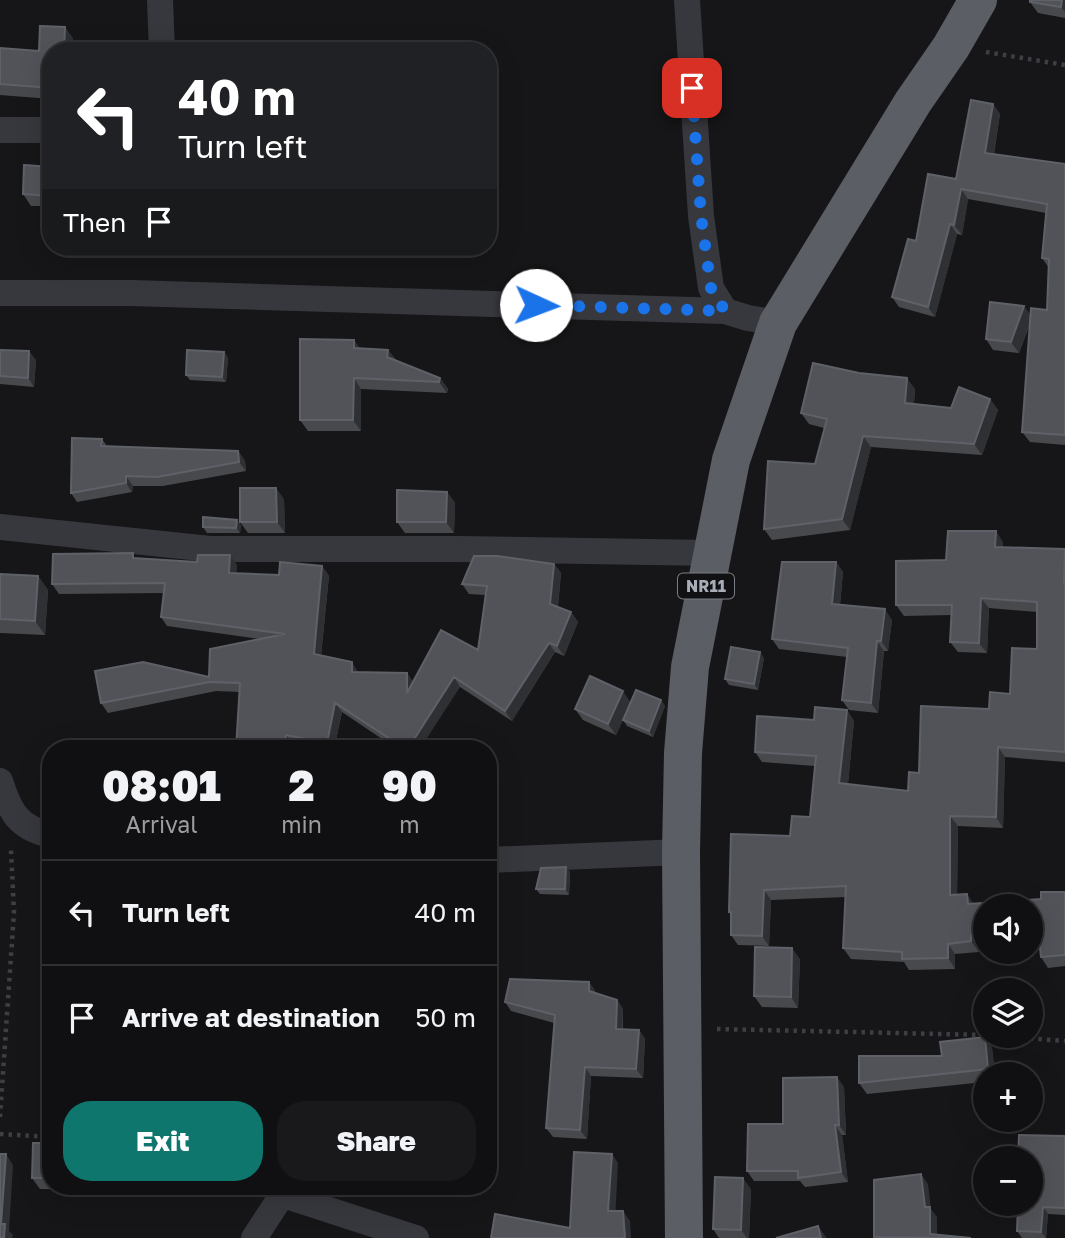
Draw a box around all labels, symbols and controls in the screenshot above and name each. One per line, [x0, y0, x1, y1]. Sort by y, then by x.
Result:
pin [662, 58, 722, 118]
text: 40 m [178, 67, 296, 126]
icon: arrive [673, 69, 711, 107]
icon: left [63, 70, 154, 161]
text: Turn left [178, 127, 307, 165]
icon: arrive [140, 203, 178, 241]
text: Then [63, 207, 126, 238]
position arrow [499, 268, 573, 342]
road number: NR11 [678, 573, 734, 598]
text: 08:01 [102, 760, 221, 810]
text: 2 [288, 760, 314, 810]
text: 90 [382, 760, 437, 810]
text: Arrival [126, 810, 198, 838]
text: min [281, 810, 322, 838]
text: m [399, 810, 420, 838]
icon: left [63, 894, 101, 932]
map controls [973, 894, 1043, 1216]
button: sound [973, 894, 1043, 964]
text: Turn left [122, 897, 230, 928]
text: 40 m [415, 897, 476, 928]
button: layers [973, 978, 1043, 1048]
icon: arrive [63, 999, 101, 1037]
text: Arrive at destination [122, 1002, 380, 1033]
text: 50 m [415, 1002, 476, 1033]
button: + [973, 1062, 1043, 1132]
button: Exit [63, 1101, 263, 1181]
button: Share [277, 1101, 476, 1181]
button: − [973, 1146, 1043, 1216]

